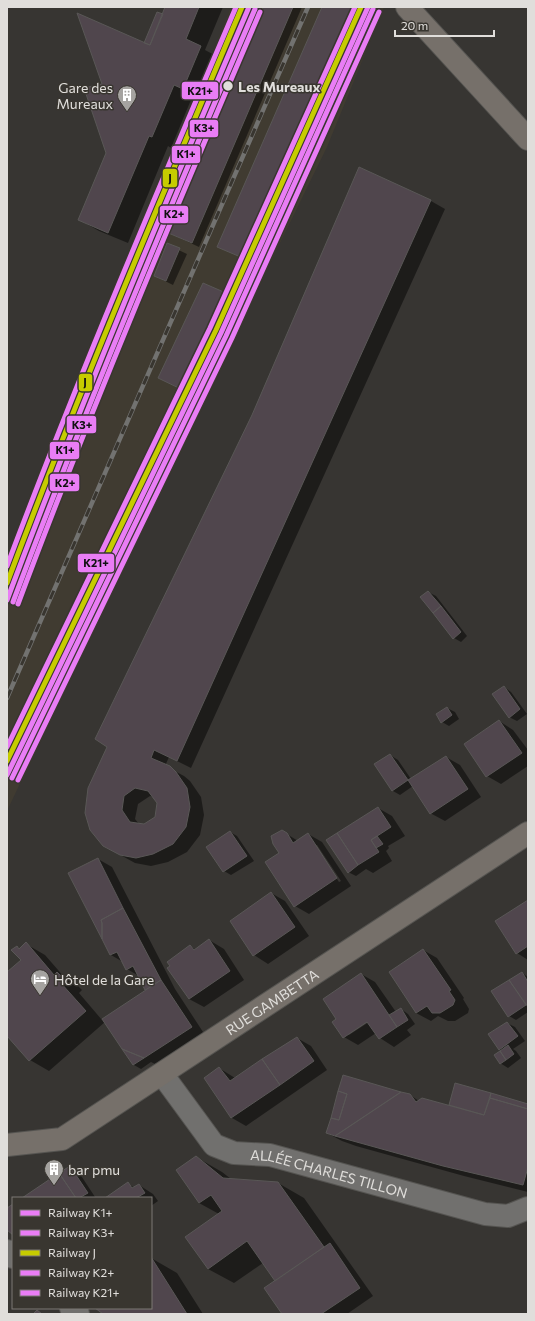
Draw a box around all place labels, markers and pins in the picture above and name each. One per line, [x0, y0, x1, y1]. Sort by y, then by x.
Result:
place label: Les Mureaux [238, 78, 320, 95]
place label: Gare des Mureaux [56, 79, 114, 112]
marker: Les Mureaux [221, 79, 235, 93]
building icon: Gare des Mureaux [116, 84, 138, 112]
hotel icon: Hôtel de la Gare [29, 968, 51, 996]
place label: Hôtel de la Gare [54, 971, 154, 988]
building icon: bar pmu [43, 1158, 65, 1186]
place label: bar pmu [68, 1161, 120, 1178]

